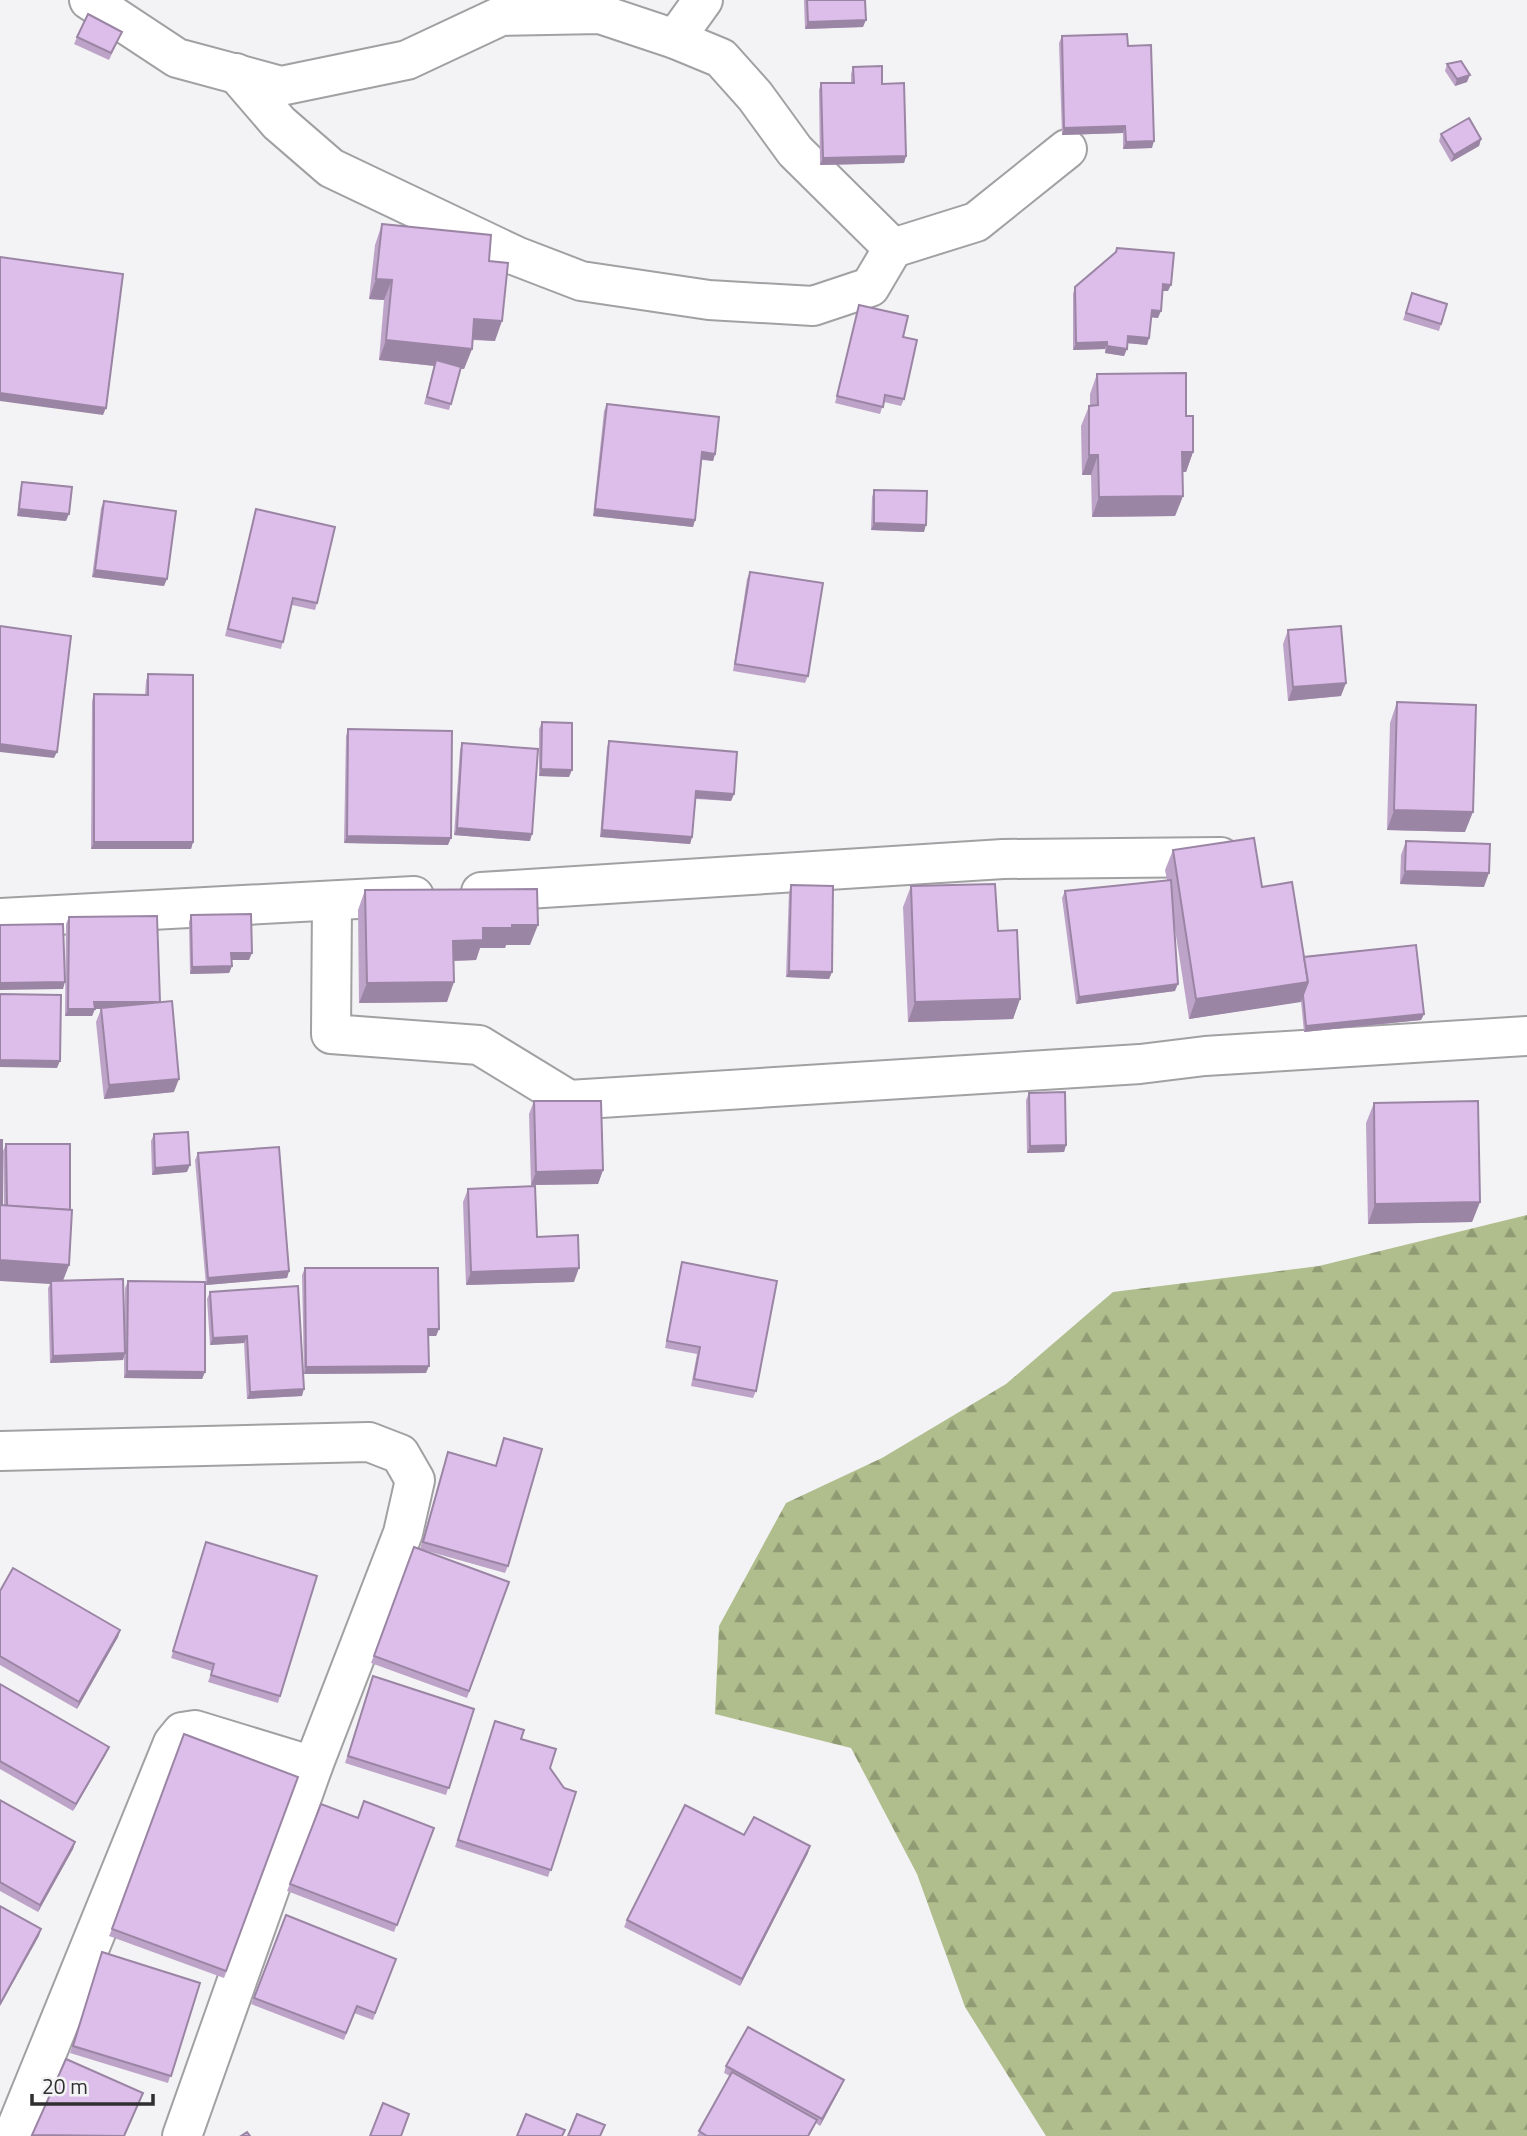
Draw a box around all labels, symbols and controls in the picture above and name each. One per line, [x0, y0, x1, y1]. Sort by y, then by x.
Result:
scale bar [32, 2062, 152, 2106]
text: 20 m [42, 2070, 88, 2102]

